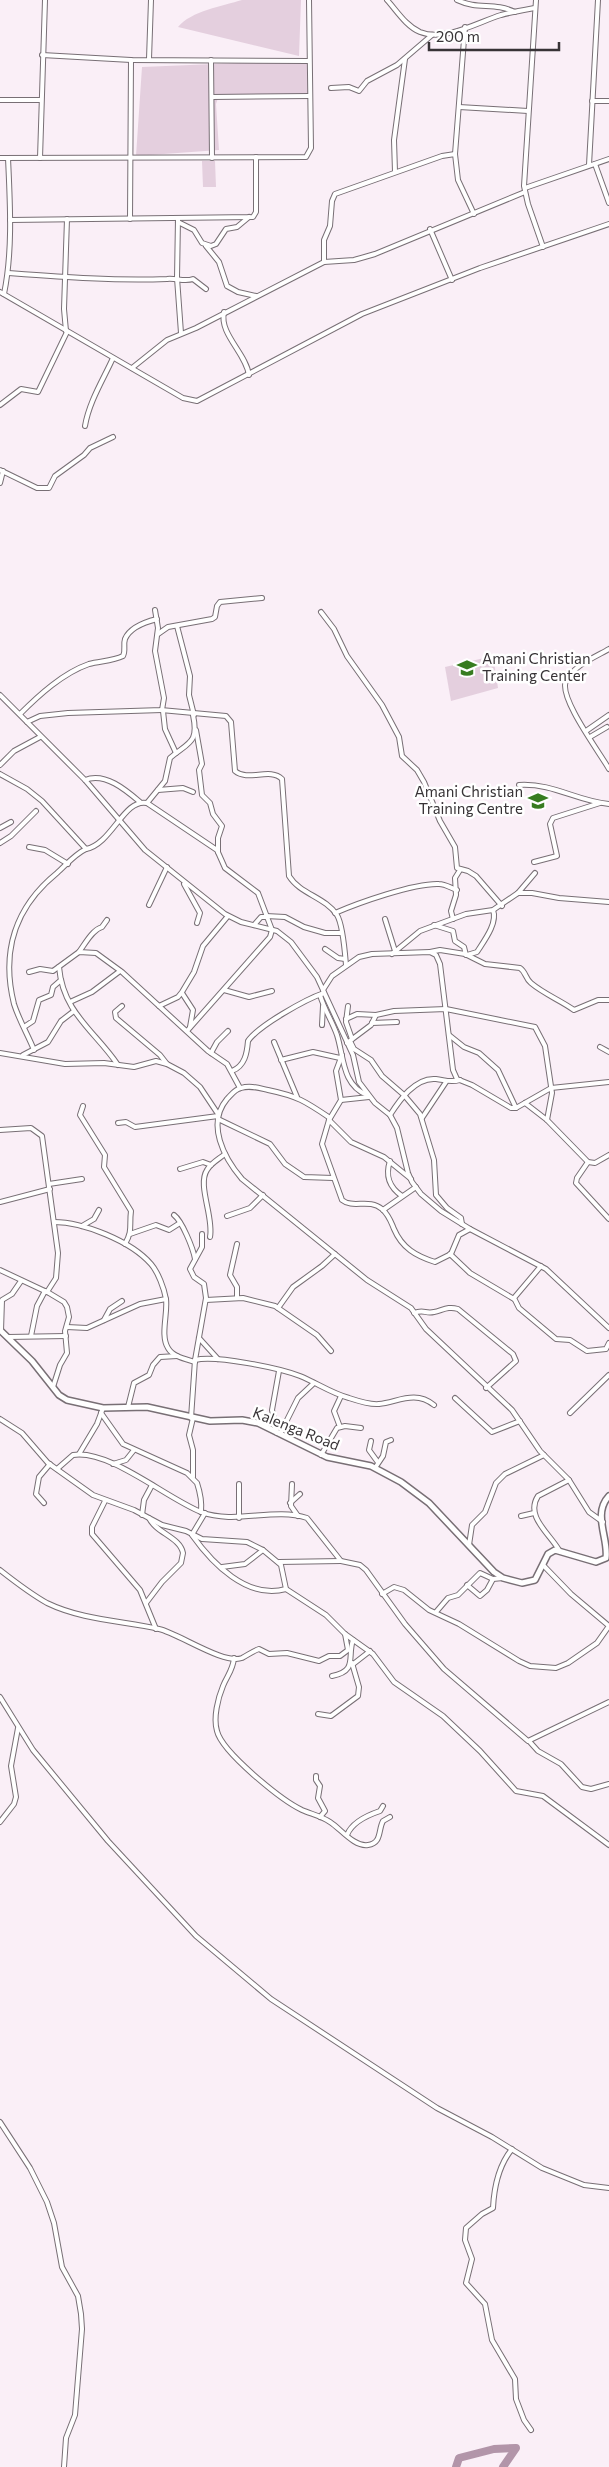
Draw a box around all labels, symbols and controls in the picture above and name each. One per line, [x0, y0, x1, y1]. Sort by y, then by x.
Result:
scale bar [429, 20, 559, 52]
text: 200 m [436, 27, 480, 45]
place label: Amani Christian Training Center [482, 649, 591, 684]
school or university icon: Amani Christian Training Center [456, 657, 478, 679]
place label: Amani Christian Training Centre [414, 782, 523, 817]
school or university icon: Amani Christian Training Centre [527, 790, 549, 812]
street label: Kalenga Road [250, 1402, 342, 1454]

